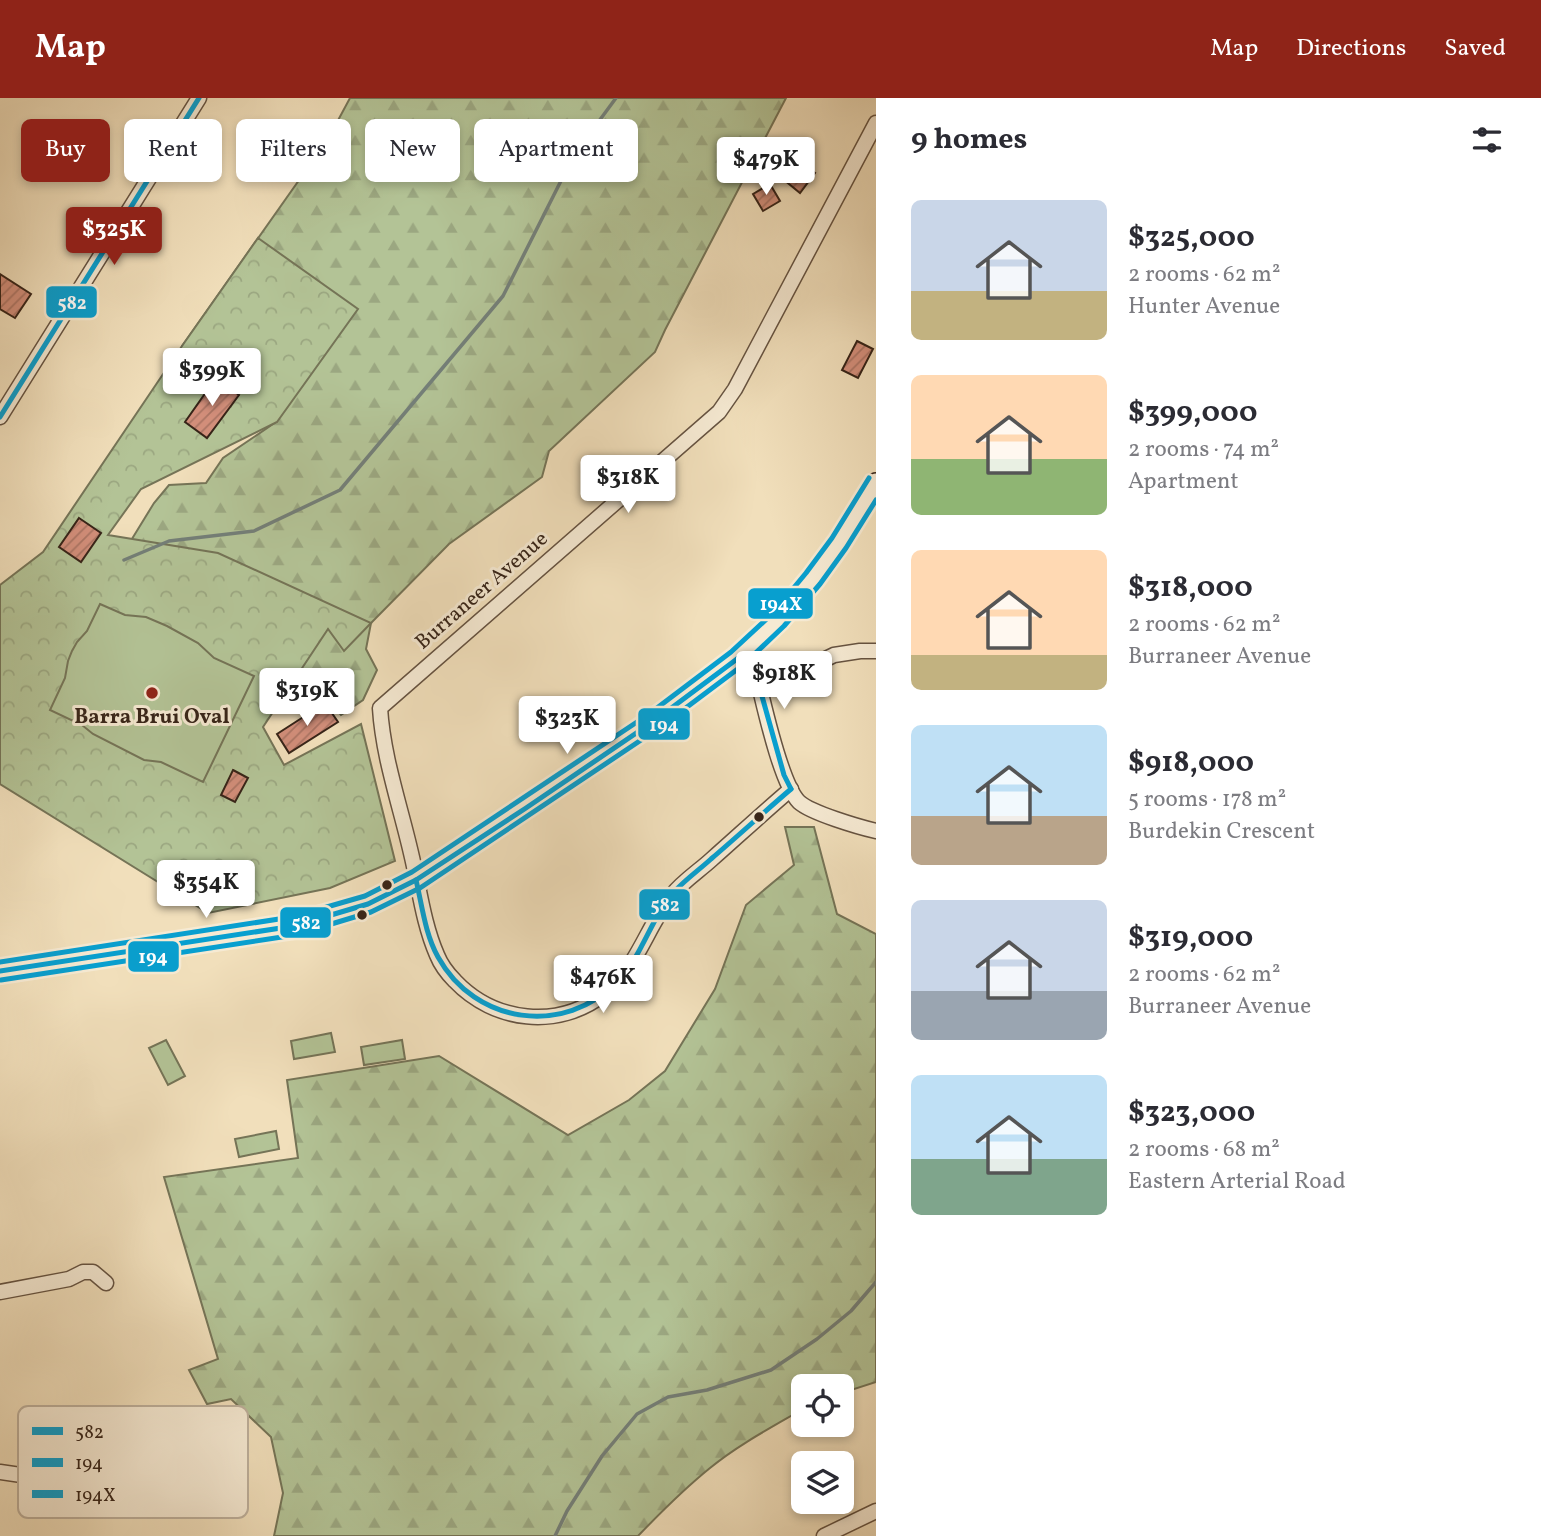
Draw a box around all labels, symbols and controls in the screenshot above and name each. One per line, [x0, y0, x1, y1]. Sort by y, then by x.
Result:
text: Map [35, 26, 106, 72]
text: Map [1210, 32, 1258, 66]
text: Directions [1296, 32, 1406, 66]
text: Saved [1444, 32, 1506, 66]
chip: Buy [21, 119, 110, 182]
chip: Rent [124, 119, 222, 182]
chip: Filters [236, 119, 351, 182]
chip: New [365, 119, 460, 182]
chip: Apartment [474, 119, 638, 182]
text: 9 homes [911, 119, 1027, 161]
icon: filters [1468, 121, 1506, 159]
pin: $479K [717, 138, 815, 197]
text: $479K [733, 144, 799, 176]
pin: $325K [65, 208, 163, 267]
text: $325K [82, 214, 146, 246]
text: $325,000 [1128, 217, 1255, 259]
icon: home [967, 228, 1051, 312]
text: 2 rooms · 62 m² [1128, 259, 1280, 291]
line badge: 582 [45, 285, 98, 319]
text: 582 [57, 291, 87, 317]
text: Hunter Avenue [1128, 291, 1280, 323]
pin: $399K [163, 348, 261, 408]
text: $399K [179, 355, 245, 387]
text: $399,000 [1128, 392, 1258, 434]
icon: home [967, 403, 1051, 487]
text: 2 rooms · 74 m² [1128, 434, 1279, 466]
pin: $318K [579, 456, 677, 515]
text: $318K [597, 462, 660, 494]
text: Apartment [1128, 466, 1239, 498]
street label: Burraneer Avenue [409, 525, 555, 657]
text: $318,000 [1128, 567, 1253, 609]
icon: home [967, 578, 1051, 662]
line badge: 194X [747, 587, 814, 620]
text: 194X [760, 592, 802, 618]
text: 2 rooms · 62 m² [1128, 609, 1280, 641]
text: Burraneer Avenue [1128, 641, 1311, 673]
pin: $918K [735, 652, 833, 711]
text: $918K [752, 658, 816, 690]
pin: $319K [258, 668, 356, 728]
text: $319K [275, 675, 339, 707]
marker: Barra Brui Oval [144, 685, 160, 701]
pin: $323K [518, 696, 616, 756]
place label: Barra Brui Oval [74, 703, 230, 732]
text: $323K [535, 703, 599, 735]
line badge: 194 [637, 707, 691, 741]
text: 194 [649, 713, 679, 739]
text: $918,000 [1128, 742, 1254, 784]
icon: home [967, 753, 1051, 837]
text: 5 rooms · 178 m² [1128, 784, 1286, 816]
unlabelled marker [752, 810, 766, 824]
text: Burdekin Crescent [1128, 816, 1315, 848]
pin: $354K [157, 860, 255, 920]
text: $354K [173, 867, 239, 899]
unlabelled marker [380, 878, 394, 892]
line badge: 582 [638, 888, 691, 921]
text: 582 [650, 893, 680, 919]
line badge: 582 [279, 906, 332, 939]
unlabelled marker [355, 908, 369, 922]
text: 582 [291, 911, 321, 937]
text: $319,000 [1128, 917, 1253, 959]
icon: home [967, 928, 1051, 1012]
line badge: 194 [127, 940, 180, 973]
text: 194 [138, 945, 168, 971]
pin: $476K [554, 956, 652, 1015]
text: 2 rooms · 62 m² [1128, 959, 1280, 991]
text: $476K [570, 962, 636, 994]
text: Burraneer Avenue [1128, 991, 1311, 1023]
text: $323,000 [1128, 1092, 1255, 1134]
icon: home [967, 1103, 1051, 1187]
text: 2 rooms · 68 m² [1128, 1134, 1280, 1166]
text: Eastern Arterial Road [1128, 1166, 1346, 1198]
map controls [791, 1374, 854, 1514]
button: locate [791, 1374, 854, 1437]
legend [18, 1406, 248, 1518]
text: 582 [75, 1420, 104, 1446]
text: 194 [75, 1451, 103, 1477]
button: layers [791, 1451, 854, 1514]
text: 194X [75, 1483, 116, 1509]

